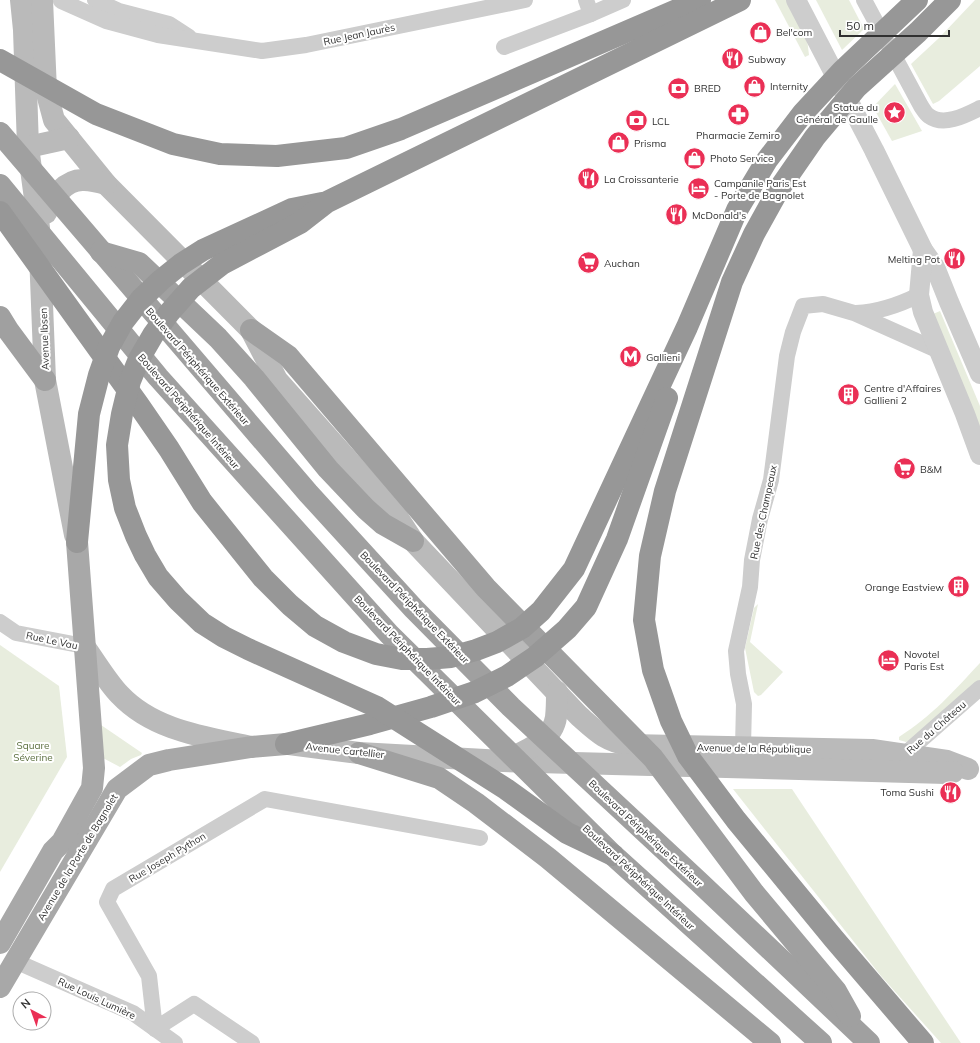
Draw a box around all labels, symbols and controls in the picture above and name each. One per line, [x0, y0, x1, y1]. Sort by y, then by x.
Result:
scale bar [840, 12, 949, 38]
text: 50 m [846, 18, 874, 33]
shop icon: Bel'com [748, 19, 774, 45]
street label: Rue Jean Jaurès [322, 21, 396, 48]
place label: Bel'com [776, 26, 812, 39]
restaurant icon: Subway [719, 46, 745, 72]
place label: Subway [748, 53, 786, 66]
shop icon: Internity [741, 73, 767, 99]
bank icon: BRED [666, 75, 692, 101]
place label: Internity [770, 80, 809, 93]
place label: BRED [694, 82, 721, 95]
place icon: Statue du Général de Gaulle [881, 100, 907, 126]
place label: Statue du Général de Gaulle [796, 101, 878, 126]
pharmacy icon: Pharmacie Zemiro [725, 102, 751, 128]
bank icon: LCL [624, 108, 650, 134]
place label: LCL [652, 115, 670, 128]
place label: Pharmacie Zemiro [696, 129, 780, 142]
shop icon: Prisma [606, 130, 632, 156]
place label: Prisma [634, 137, 666, 150]
shop icon: Photo Service [682, 145, 708, 171]
place label: Photo Service [710, 152, 773, 165]
restaurant icon: La Croissanterie [575, 166, 601, 192]
place label: La Croissanterie [604, 173, 679, 186]
hotel icon: Campanile Paris Est - Porte de Bagnolet [686, 176, 712, 202]
place label: Campanile Paris Est - Porte de Bagnolet [714, 177, 807, 202]
restaurant icon: McDonald's [664, 202, 690, 228]
place label: McDonald's [692, 209, 746, 222]
restaurant icon: Melting Pot [942, 246, 968, 272]
supermarket icon: Auchan [575, 250, 601, 276]
place label: Melting Pot [888, 253, 940, 266]
place label: Auchan [604, 257, 640, 270]
street label: Boulevard Périphérique Extérieur [143, 305, 252, 428]
street label: Avenue Ibsen [37, 307, 52, 370]
metro station icon: Gallieni [617, 344, 643, 370]
street label: Boulevard Périphérique Intérieur [135, 351, 242, 472]
place label: Gallieni [646, 351, 680, 364]
building icon: Centre d'Affaires Gallieni 2 [836, 381, 862, 407]
place label: Centre d'Affaires Gallieni 2 [864, 382, 941, 407]
supermarket icon: B&M [892, 456, 918, 482]
street label: Rue des Champeaux [747, 463, 780, 560]
place label: B&M [920, 463, 942, 476]
street label: Boulevard Périphérique Extérieur [357, 548, 472, 667]
building icon: Orange Eastview [946, 574, 972, 600]
place label: Orange Eastview [865, 581, 944, 594]
street label: Boulevard Périphérique Intérieur [351, 592, 464, 709]
street label: Rue Le Vau [25, 629, 79, 652]
hotel icon: Novotel Paris Est [876, 647, 902, 673]
place label: Novotel Paris Est [904, 648, 945, 673]
street label: Rue du Château [904, 698, 969, 757]
park label: Square Séverine [13, 739, 53, 764]
street label: Avenue Cartellier [305, 740, 385, 761]
street label: Avenue de la République [697, 741, 811, 756]
street label: Boulevard Périphérique Extérieur [586, 777, 706, 890]
restaurant icon: Toma Sushi [937, 779, 963, 805]
place label: Toma Sushi [880, 786, 934, 799]
street label: Avenue de la Porte de Bagnolet [34, 791, 121, 923]
street label: Boulevard Périphérique Intérieur [580, 822, 698, 933]
street label: Rue Joseph Python [126, 829, 208, 886]
street label: Rue Louis Lumière [56, 975, 138, 1022]
north arrow [12, 991, 52, 1031]
text: N [18, 995, 33, 1011]

